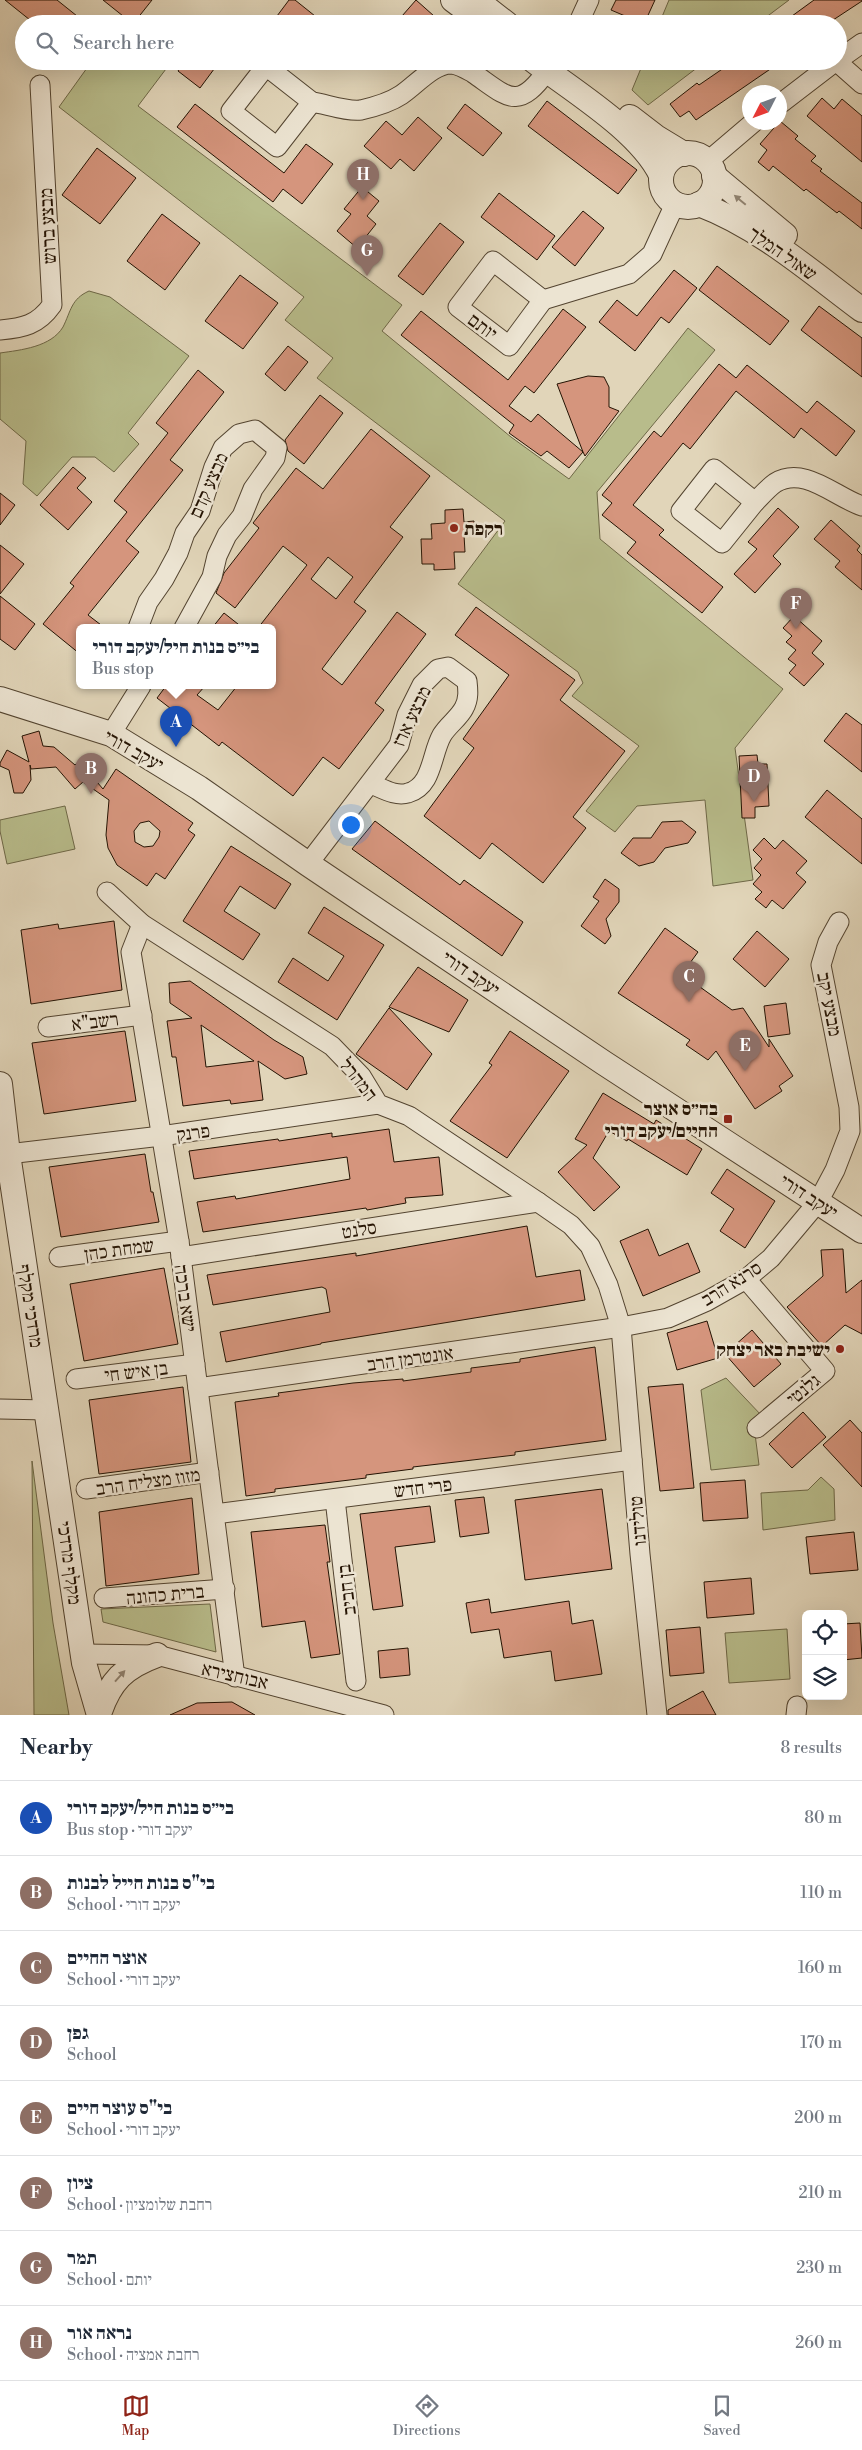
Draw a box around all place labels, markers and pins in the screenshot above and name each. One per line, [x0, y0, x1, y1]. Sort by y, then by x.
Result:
pin: H [347, 159, 379, 200]
pin: G [351, 235, 383, 276]
place label: רקפת [464, 517, 503, 541]
marker: רקפת [448, 522, 460, 534]
pin: F [780, 588, 812, 629]
pin: A [160, 706, 192, 747]
pin: B [75, 753, 107, 794]
pin: D [738, 761, 770, 802]
pin: C [673, 961, 705, 1002]
pin: E [729, 1030, 761, 1071]
place label: בה״ס אוצר החיים/יעקב דורי [605, 1097, 718, 1143]
marker: בה״ס אוצר החיים/יעקב דורי [722, 1113, 734, 1125]
place label: ישיבת באר יצחק [716, 1338, 830, 1362]
marker: ישיבת באר יצחק [834, 1343, 846, 1355]

